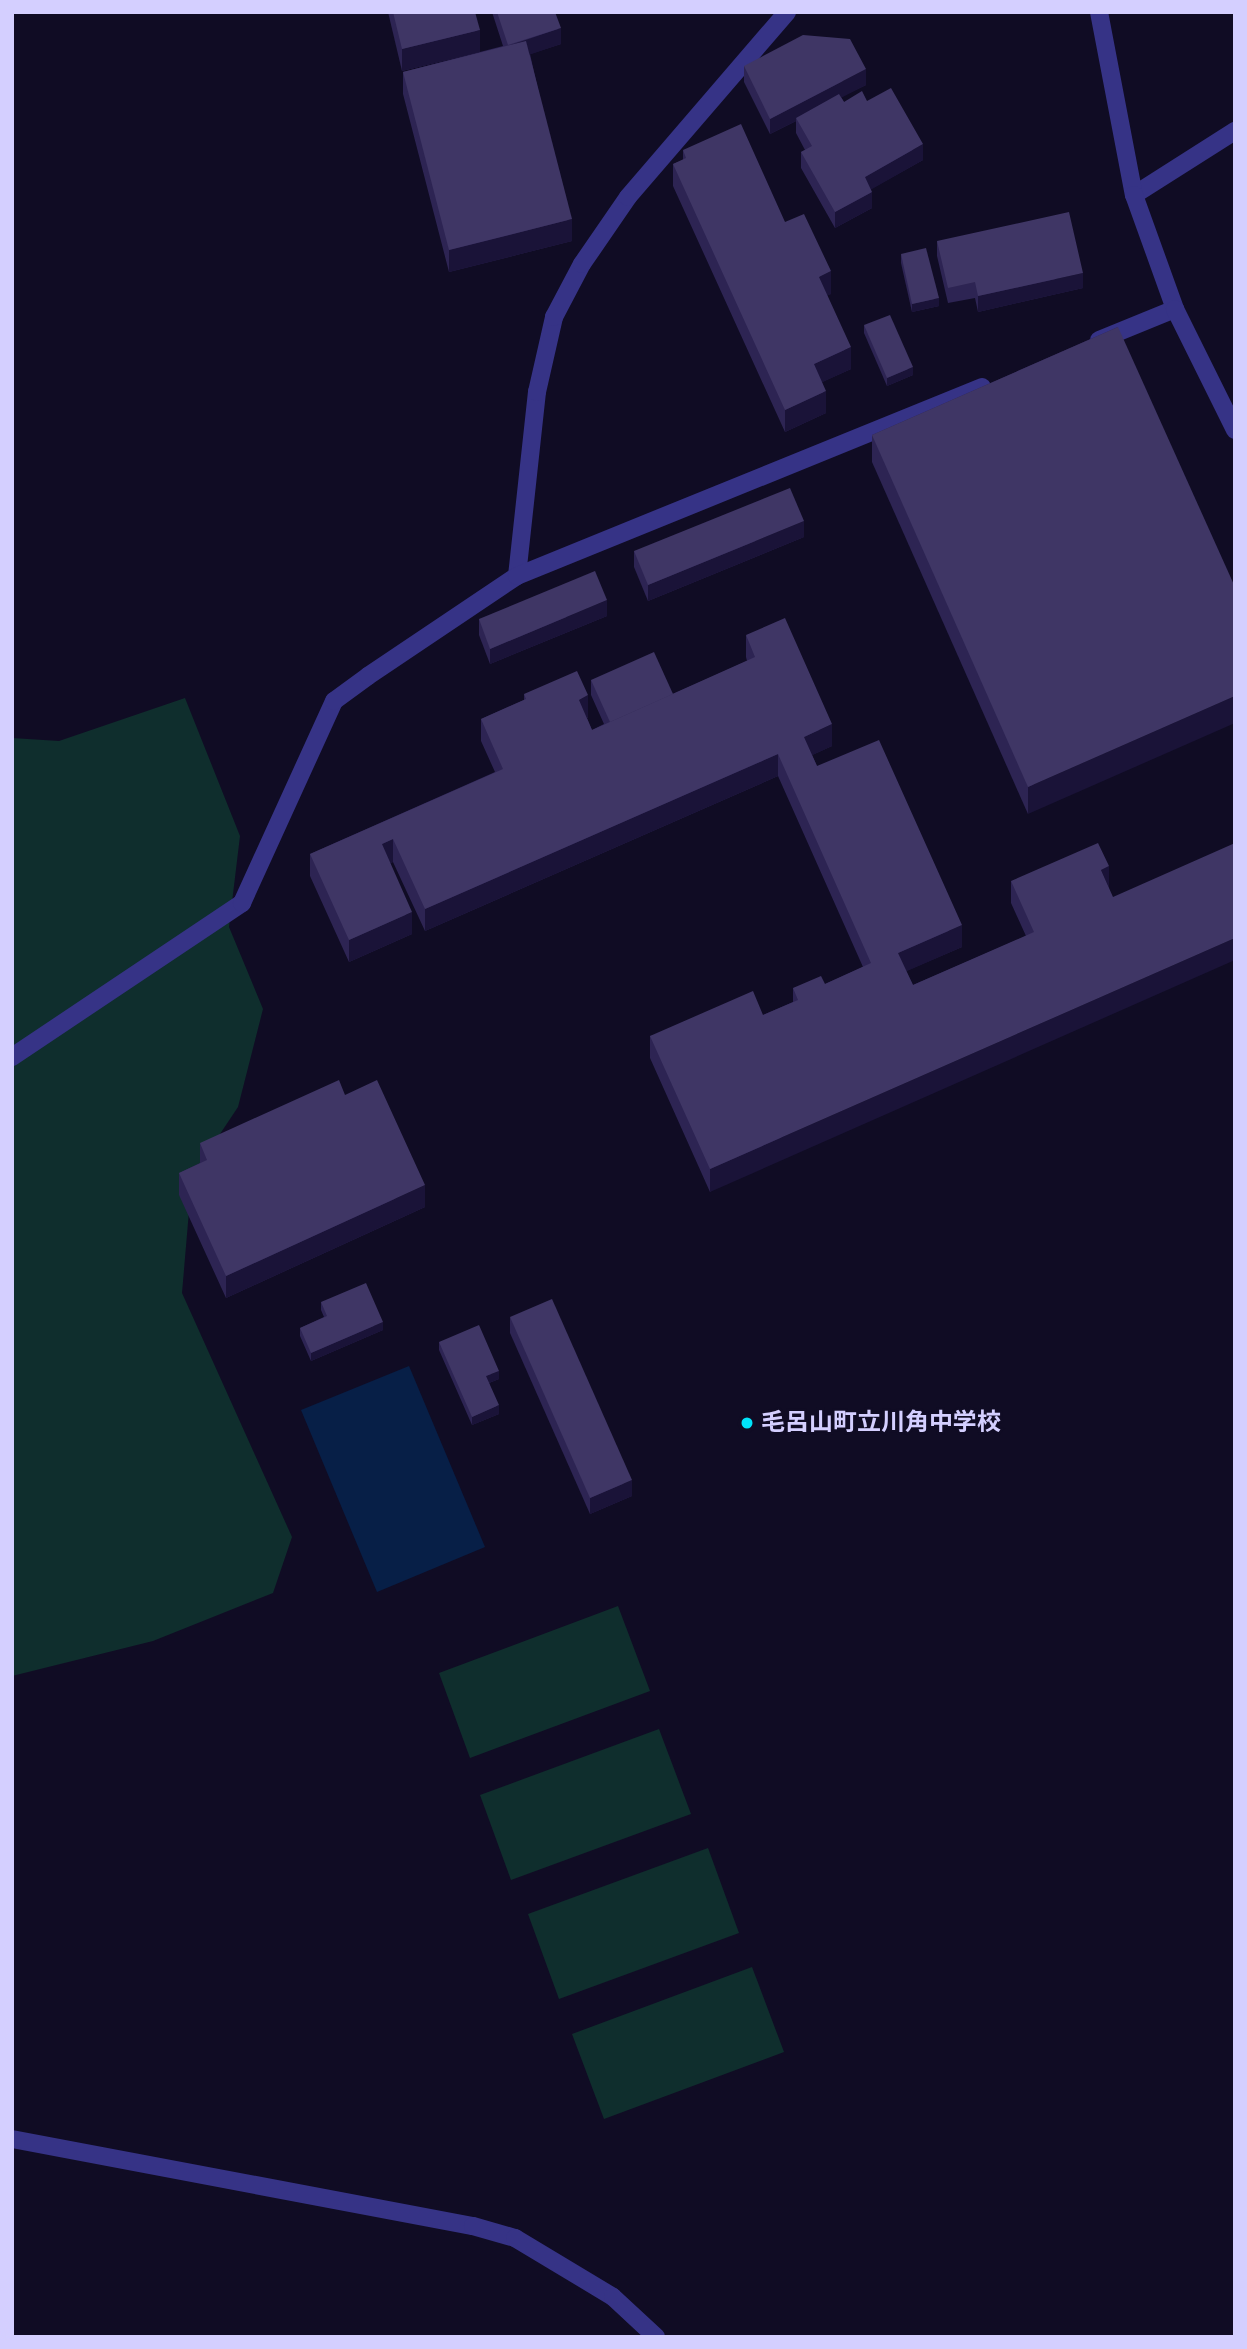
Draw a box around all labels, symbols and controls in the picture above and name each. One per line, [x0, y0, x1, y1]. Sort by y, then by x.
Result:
place label: 毛呂山町立川角中学校 [761, 1409, 1001, 1437]
marker: 毛呂山町立川角中学校 [739, 1415, 755, 1431]

